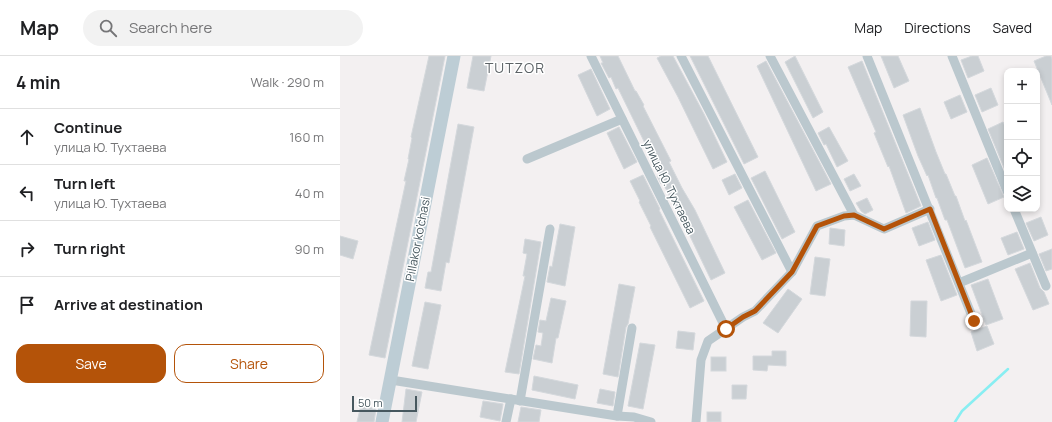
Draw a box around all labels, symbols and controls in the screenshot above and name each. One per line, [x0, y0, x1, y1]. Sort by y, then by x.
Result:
search box [83, 10, 363, 46]
text: Map [20, 15, 59, 41]
icon: search [97, 17, 119, 39]
text: Search here [129, 17, 212, 38]
text: Map [854, 18, 882, 37]
text: Directions [904, 18, 971, 37]
text: Saved [993, 18, 1032, 37]
district label: TUTZOR [485, 58, 545, 77]
map controls [1004, 68, 1040, 212]
button: + [1004, 68, 1040, 104]
text: 4 min [16, 71, 60, 94]
text: Walk · 290 m [251, 73, 324, 91]
button: − [1004, 104, 1040, 140]
text: Continue [54, 117, 122, 138]
icon: ahead [16, 126, 38, 148]
text: 160 m [289, 128, 324, 146]
street label: улица Ю. Тухтаева [639, 136, 700, 237]
text: улица Ю. Тухтаева [54, 138, 166, 156]
button: locate [1004, 140, 1040, 176]
text: Turn left [54, 173, 116, 194]
button: layers [1004, 176, 1040, 212]
icon: left [16, 182, 38, 204]
text: 40 m [295, 184, 324, 202]
text: улица Ю. Тухтаева [54, 194, 166, 212]
street label: Pillakor ko'chasi [401, 195, 434, 283]
icon: right [16, 238, 38, 260]
text: Turn right [54, 238, 125, 259]
text: 90 m [294, 240, 324, 258]
icon: arrive [16, 294, 38, 316]
text: Arrive at destination [54, 294, 203, 315]
route end [965, 312, 983, 330]
route start [717, 320, 735, 338]
button: Save [16, 344, 166, 383]
button: Share [174, 344, 324, 383]
scale bar [352, 394, 417, 413]
text: 50 m [358, 395, 383, 410]

